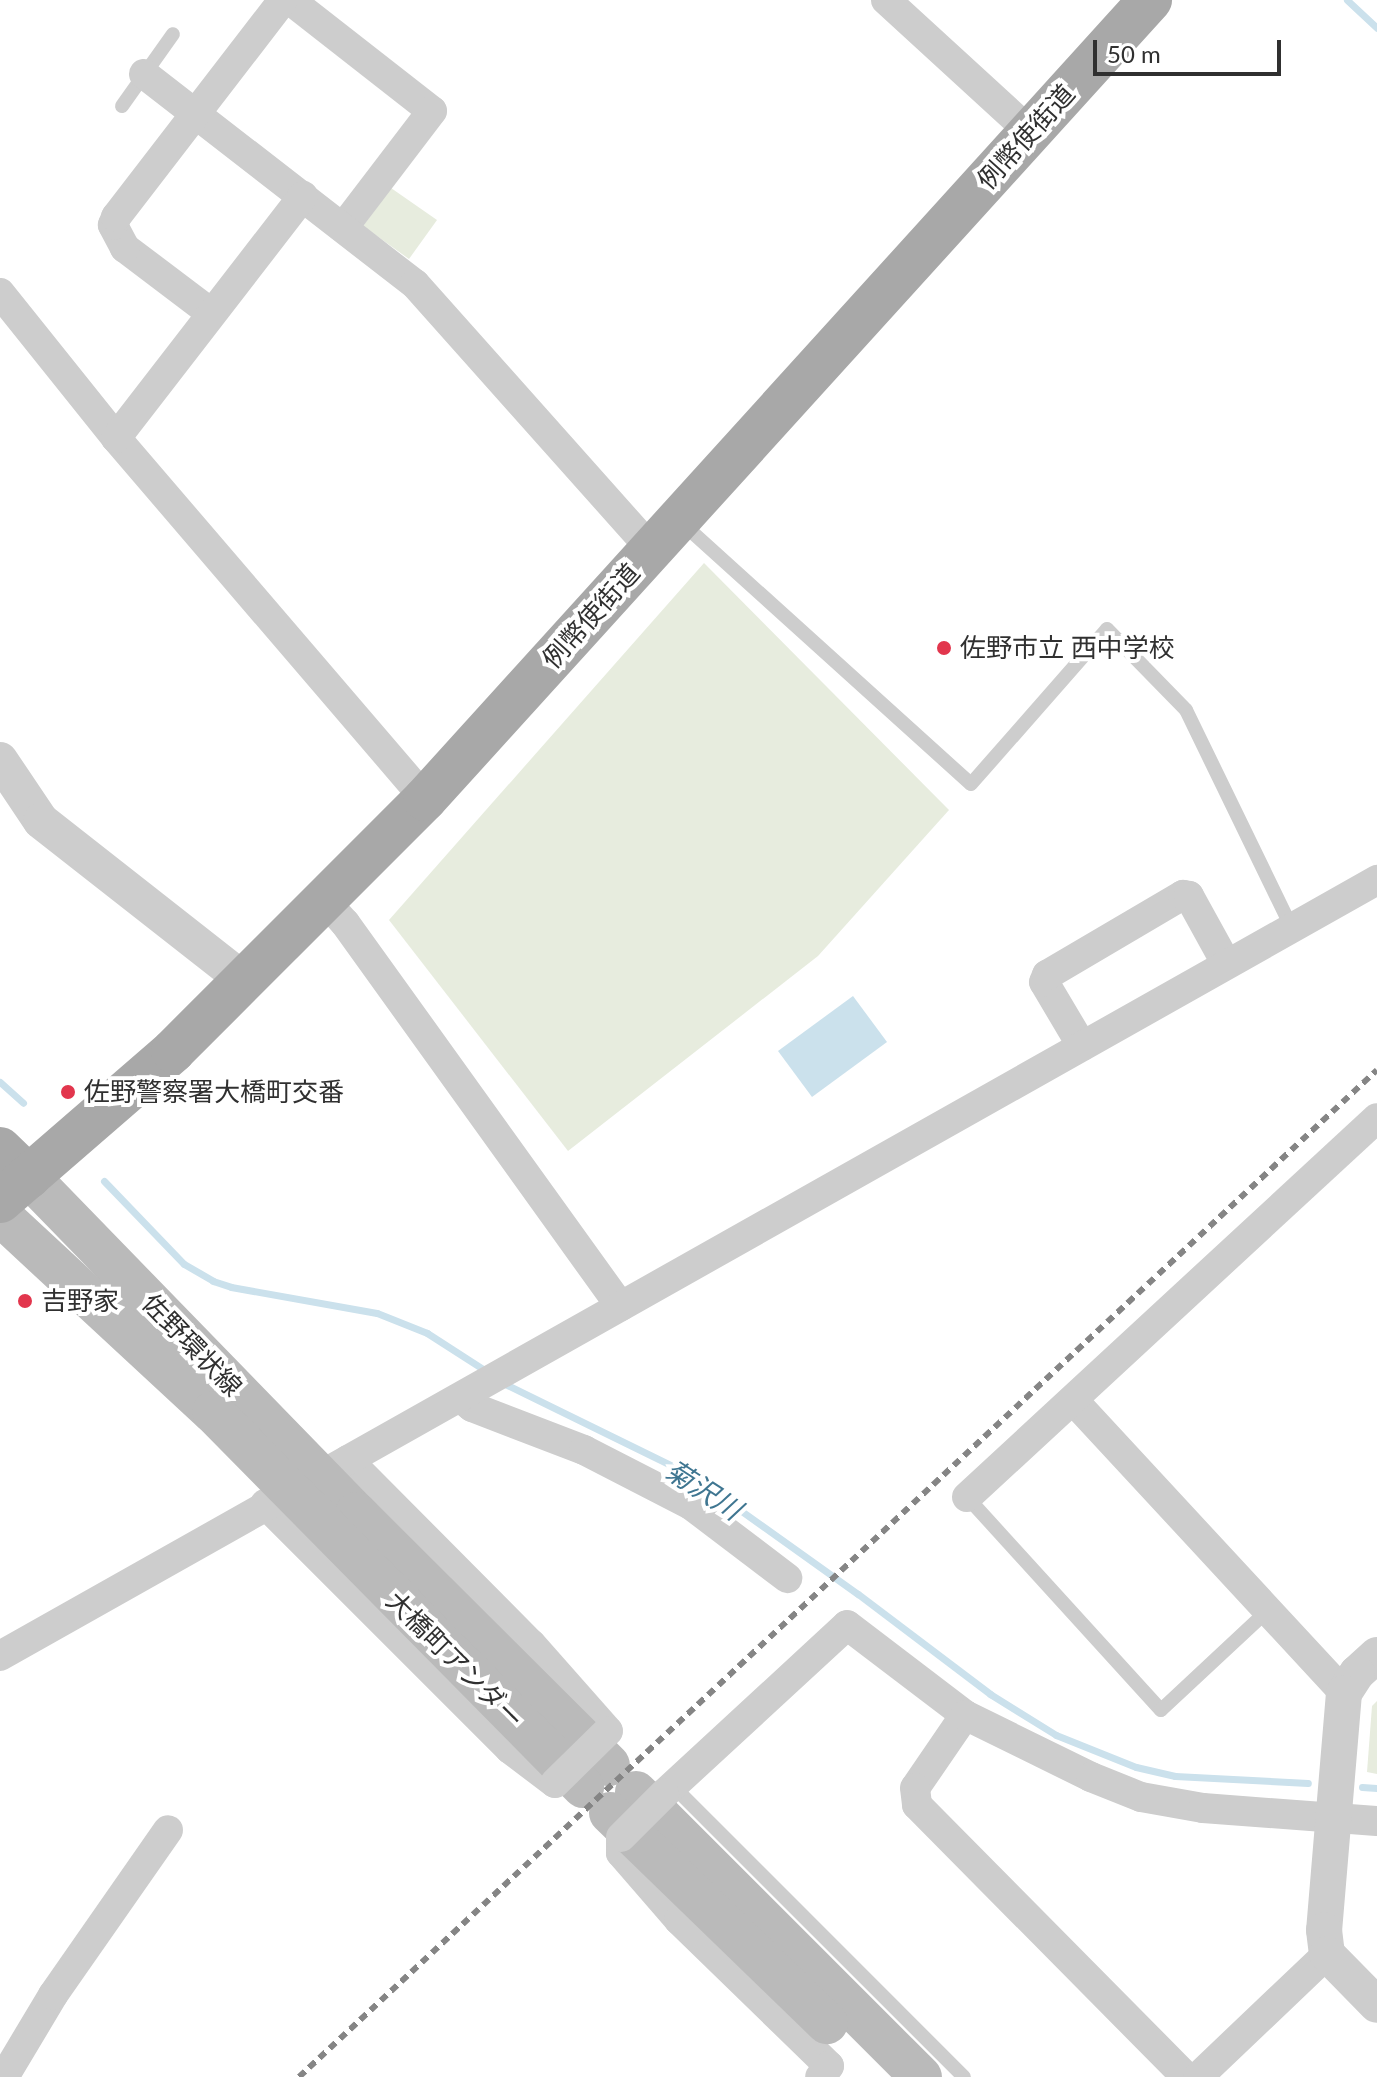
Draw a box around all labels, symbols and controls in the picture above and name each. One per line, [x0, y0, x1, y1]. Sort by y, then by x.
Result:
scale bar [1097, 24, 1285, 74]
text: 50 m [1107, 39, 1161, 68]
street label: 例幣使街道 [971, 78, 1081, 196]
street label: 例幣使街道 [536, 557, 646, 675]
place label: 佐野市立 西中学校 [960, 632, 1175, 664]
marker: 佐野市立 西中学校 [935, 639, 953, 657]
place label: 佐野警察署大橋町交番 [84, 1076, 344, 1108]
marker: 佐野警察署大橋町交番 [59, 1083, 77, 1101]
place label: 吉野家 [41, 1285, 119, 1317]
street label: 佐野環状線 [136, 1287, 248, 1403]
marker: 吉野家 [16, 1292, 34, 1310]
water label: 菊沢川 [660, 1452, 748, 1526]
street label: 大橋町アンダー [380, 1585, 530, 1735]

